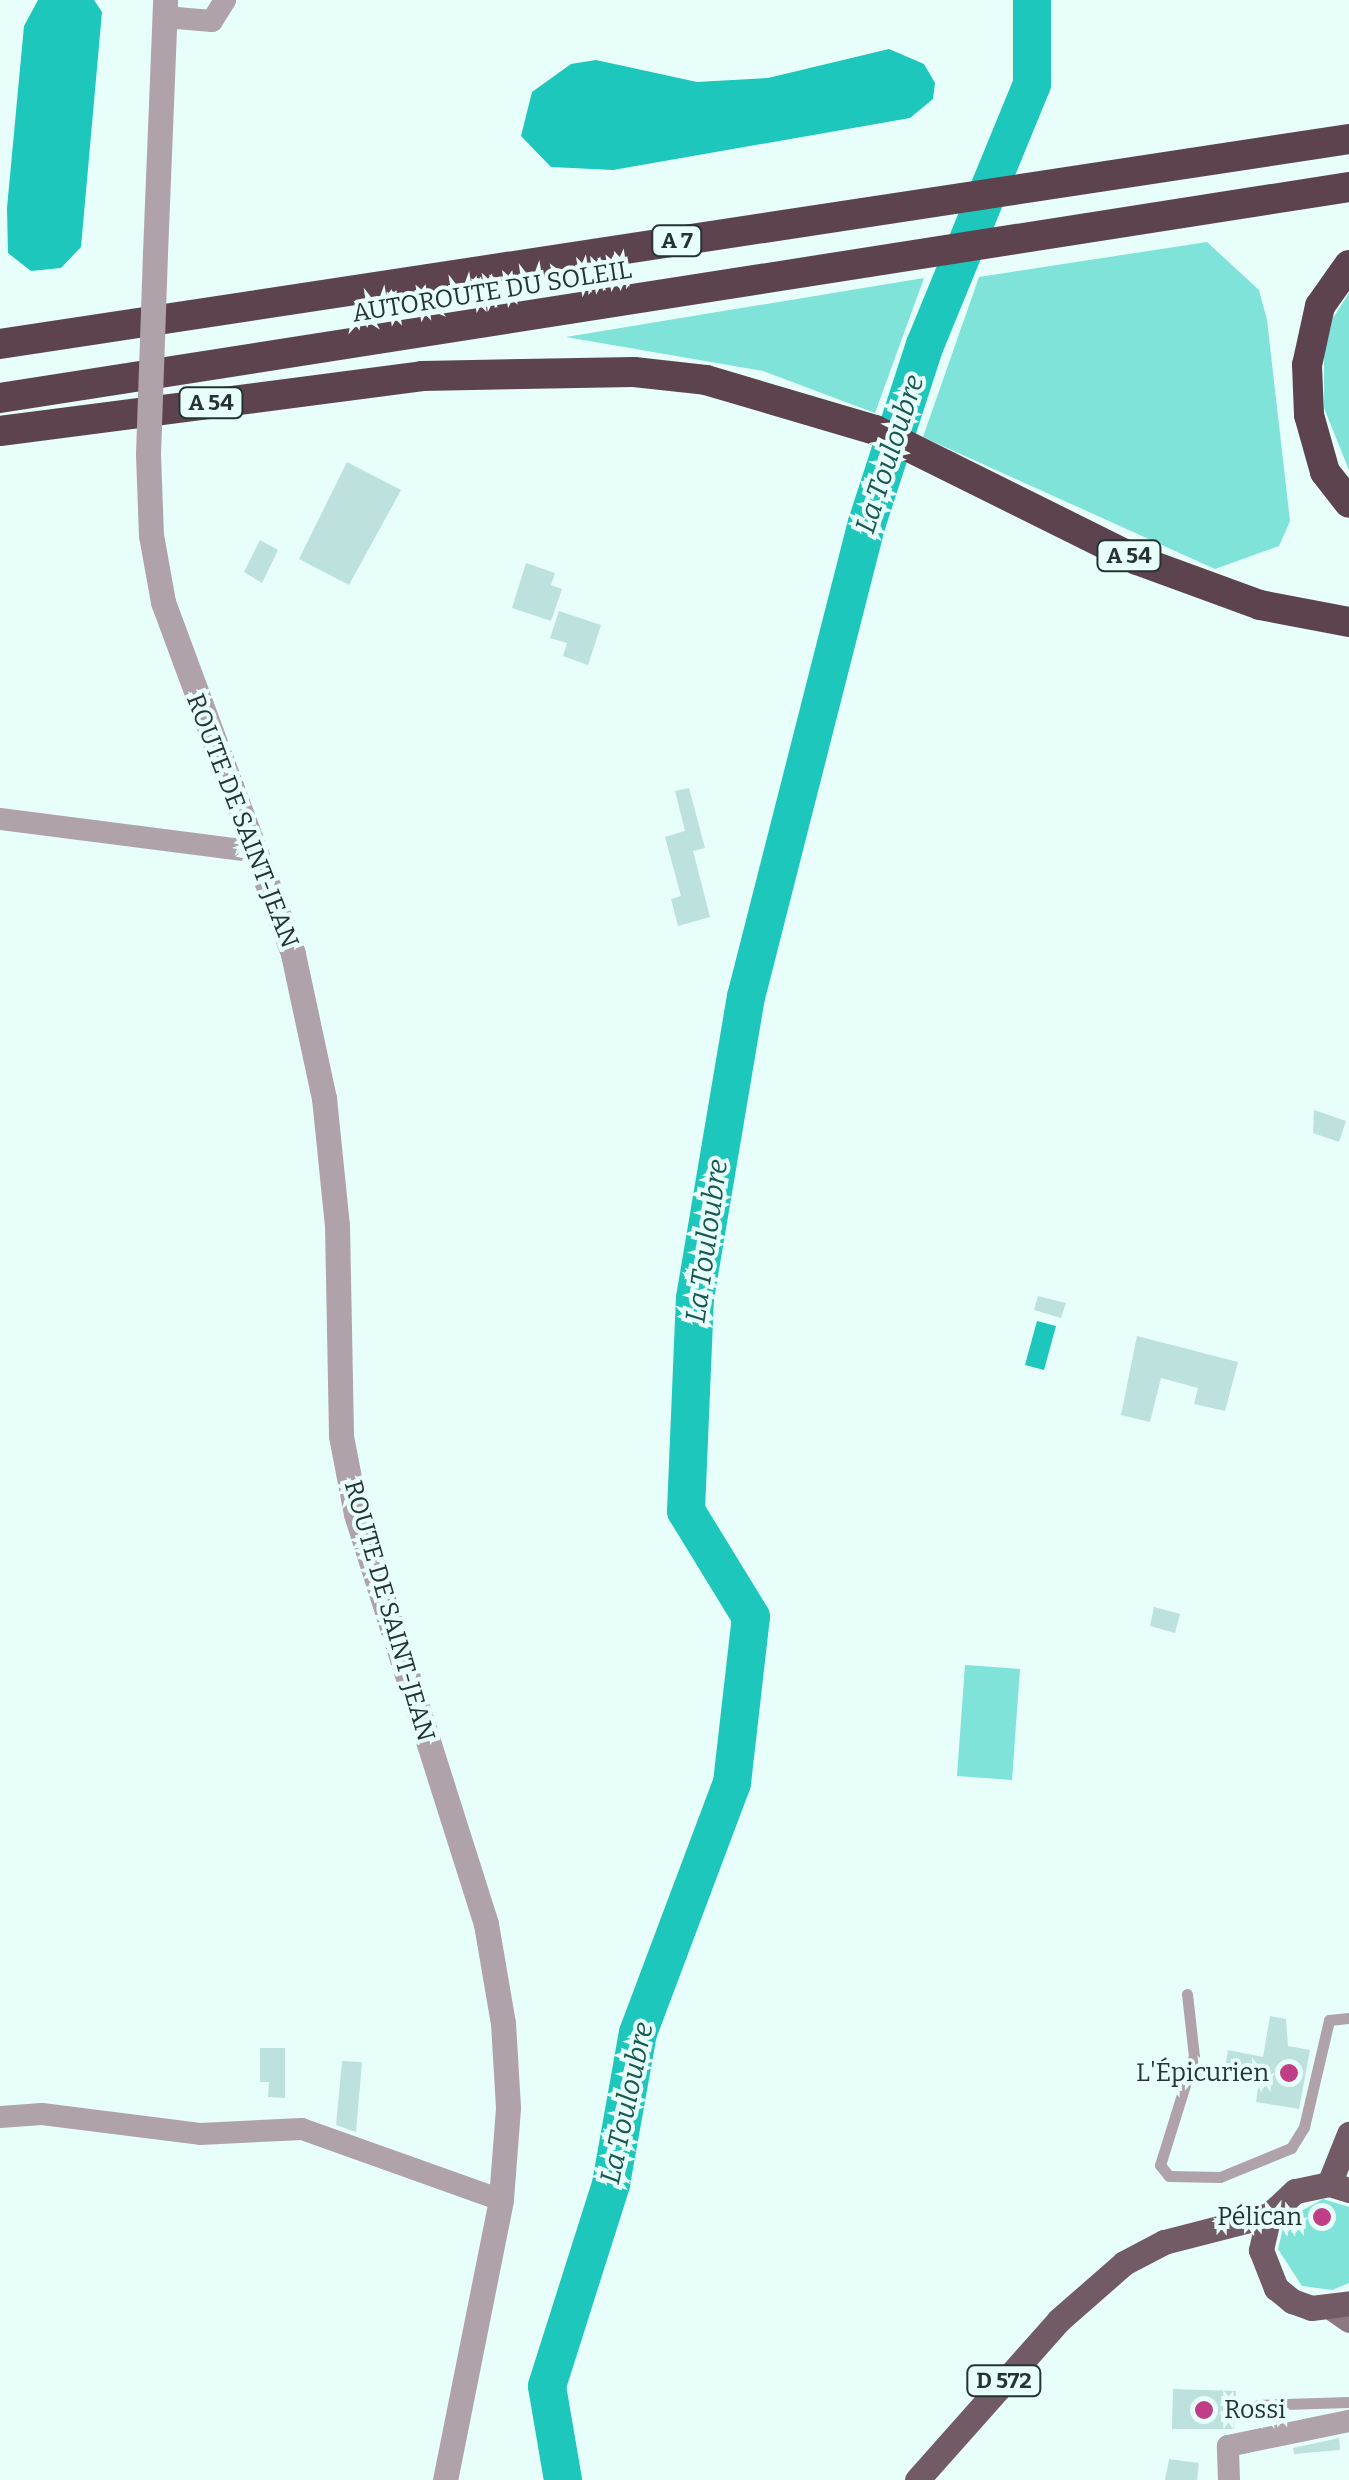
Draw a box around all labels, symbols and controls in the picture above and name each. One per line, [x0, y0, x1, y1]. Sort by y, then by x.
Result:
road number: A 7 [650, 224, 704, 258]
street label: AUTOROUTE DU SOLEIL [350, 255, 634, 329]
water label: La Touloubre [849, 371, 931, 537]
road number: A 54 [176, 386, 246, 420]
road number: A 54 [1094, 539, 1164, 573]
street label: ROUTE DE SAINT-JEAN [180, 690, 304, 952]
water label: La Touloubre [679, 1157, 735, 1325]
street label: ROUTE DE SAINT-JEAN [337, 1477, 441, 1745]
water label: La Touloubre [593, 2019, 661, 2187]
place label: L'Épicurien [1136, 2058, 1269, 2088]
marker: L'Épicurien [1278, 2062, 1300, 2084]
place label: Pélican [1217, 2202, 1302, 2232]
marker: Pélican [1311, 2206, 1333, 2228]
road number: D 572 [964, 2364, 1044, 2398]
place label: Rossi [1224, 2395, 1286, 2425]
marker: Rossi [1193, 2399, 1215, 2421]

